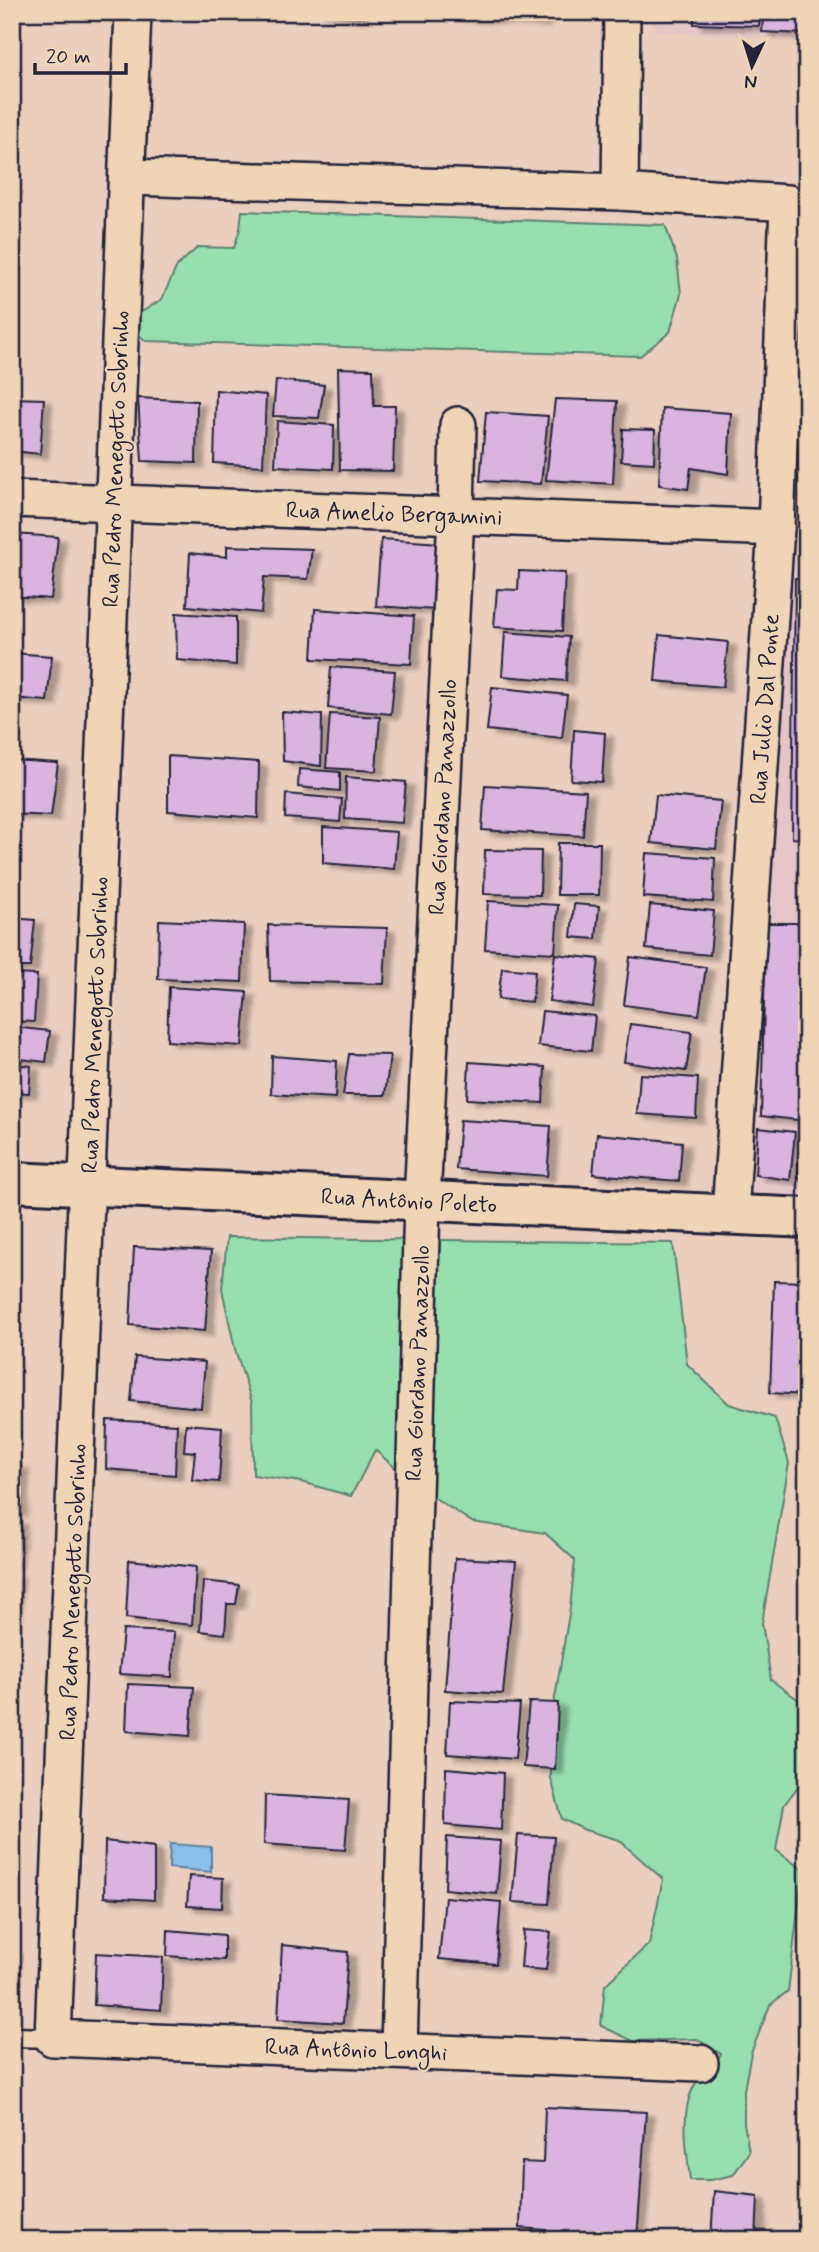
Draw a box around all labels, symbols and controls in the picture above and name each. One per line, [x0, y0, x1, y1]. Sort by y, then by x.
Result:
scale bar [35, 32, 126, 76]
north arrow [718, 32, 788, 102]
text: 20 m [46, 43, 91, 71]
text: N [744, 69, 758, 94]
street label: Rua Pedro Menegotto Sobrinho [97, 310, 139, 608]
street label: Rua Amelio Bergamini [285, 496, 503, 536]
street label: Rua Julio Dal Ponte [744, 613, 788, 805]
street label: Rua Giordano Panazzollo [423, 678, 465, 916]
street label: Rua Pedro Menegotto Sobrinho [76, 876, 118, 1174]
street label: Rua Antônio Poleto [320, 1182, 498, 1222]
street label: Rua Giordano Panazzollo [400, 1244, 438, 1482]
street label: Rua Pedro Menegotto Sobrinho [54, 1443, 96, 1741]
street label: Rua Antônio Longhi [264, 2033, 448, 2071]

